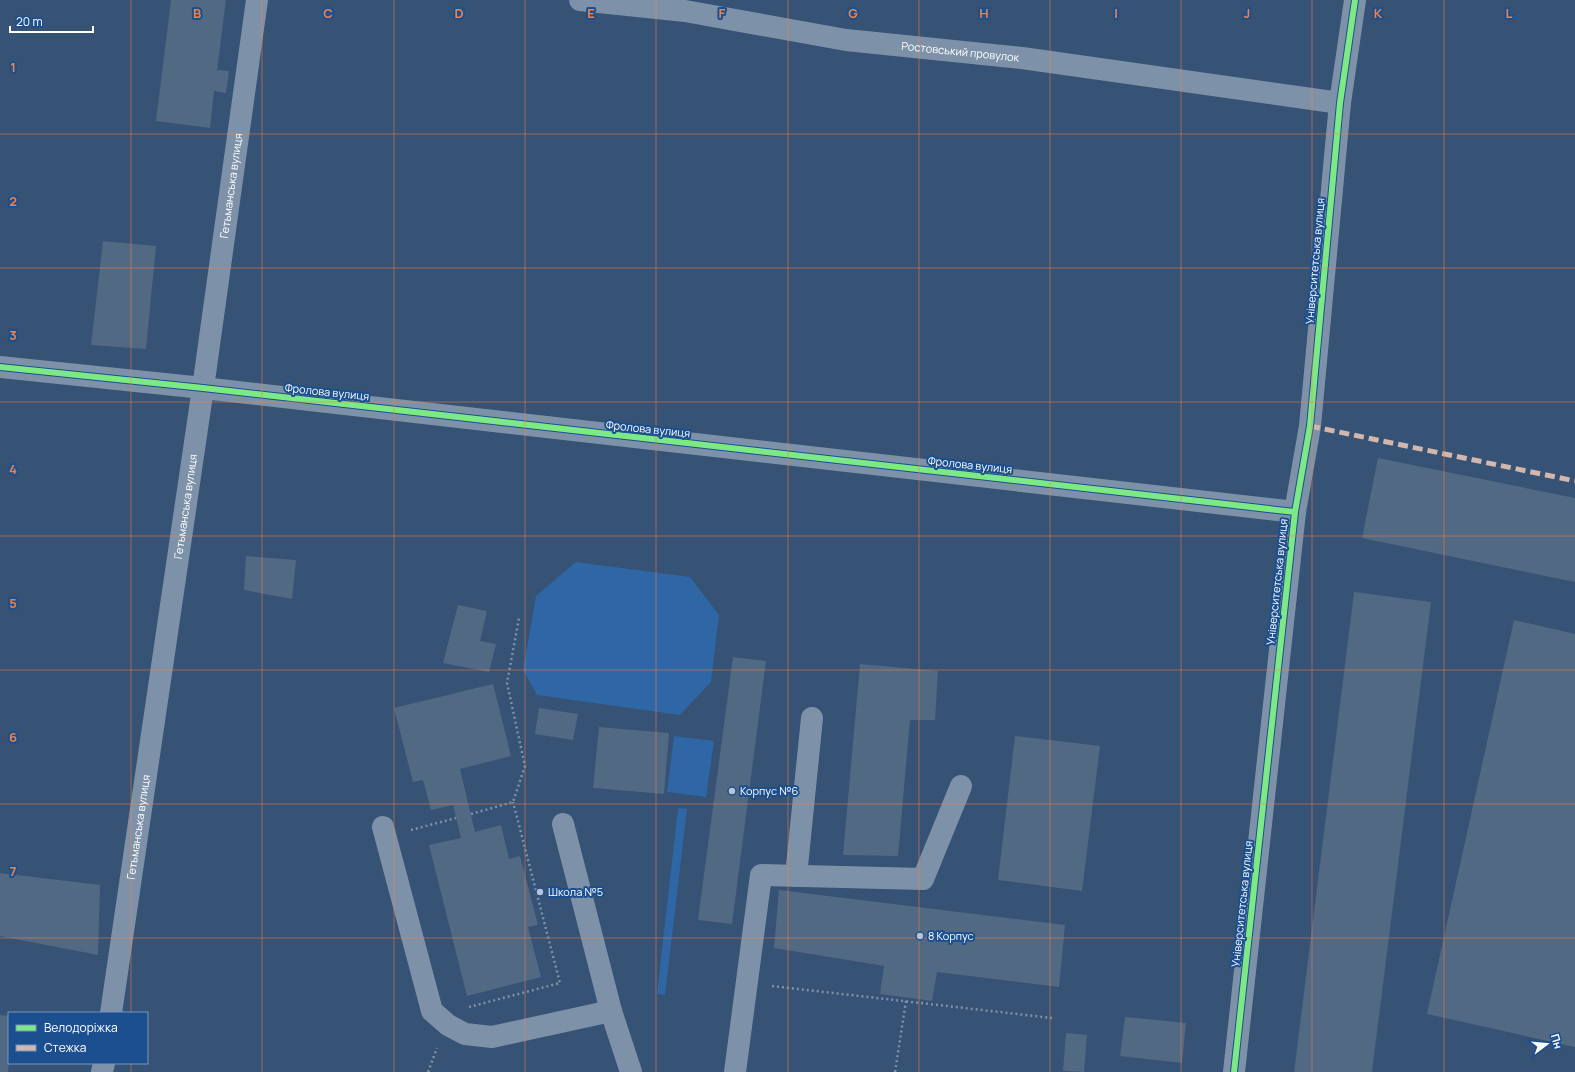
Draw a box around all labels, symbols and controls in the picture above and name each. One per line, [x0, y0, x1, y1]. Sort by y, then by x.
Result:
text: B [193, 4, 201, 22]
text: C [323, 4, 333, 22]
text: D [454, 4, 464, 22]
text: E [587, 4, 595, 22]
text: F [719, 4, 726, 22]
text: G [848, 4, 858, 22]
text: H [979, 4, 989, 22]
text: I [1114, 4, 1118, 22]
text: J [1244, 4, 1250, 22]
text: K [1374, 4, 1383, 22]
text: L [1506, 4, 1513, 22]
scale bar [10, 8, 93, 34]
text: 20 m [16, 13, 43, 30]
street label: Ростовський провулок [901, 38, 1020, 65]
text: 1 [10, 58, 16, 76]
street label: Гетьманська вулиця [216, 132, 245, 239]
text: 2 [9, 192, 17, 210]
street label: Університетська вулиця [1301, 197, 1328, 325]
text: 3 [9, 326, 17, 344]
street label: Фролова вулиця [284, 380, 370, 403]
street label: Фролова вулиця [605, 417, 691, 440]
street label: Гетьманська вулиця [170, 453, 200, 560]
street label: Фролова вулиця [927, 453, 1013, 476]
text: 4 [9, 460, 17, 478]
street label: Університетська вулиця [1262, 518, 1291, 646]
text: 5 [9, 594, 17, 612]
text: 6 [9, 728, 17, 746]
street label: Гетьманська вулиця [123, 773, 153, 880]
place label: Корпус №6 [740, 783, 798, 798]
marker: Корпус №6 [727, 786, 737, 796]
street label: Університетська вулиця [1227, 840, 1256, 968]
text: 7 [10, 862, 17, 880]
place label: Школа №5 [548, 884, 603, 899]
marker: Школа №5 [535, 887, 545, 897]
place label: 8 Корпус [928, 928, 974, 943]
marker: 8 Корпус [915, 931, 925, 941]
legend [8, 1012, 148, 1064]
text: Велодоріжка [44, 1019, 118, 1036]
north arrow [1527, 1024, 1567, 1064]
text: Пн [1548, 1032, 1566, 1050]
text: Стежка [44, 1039, 86, 1056]

